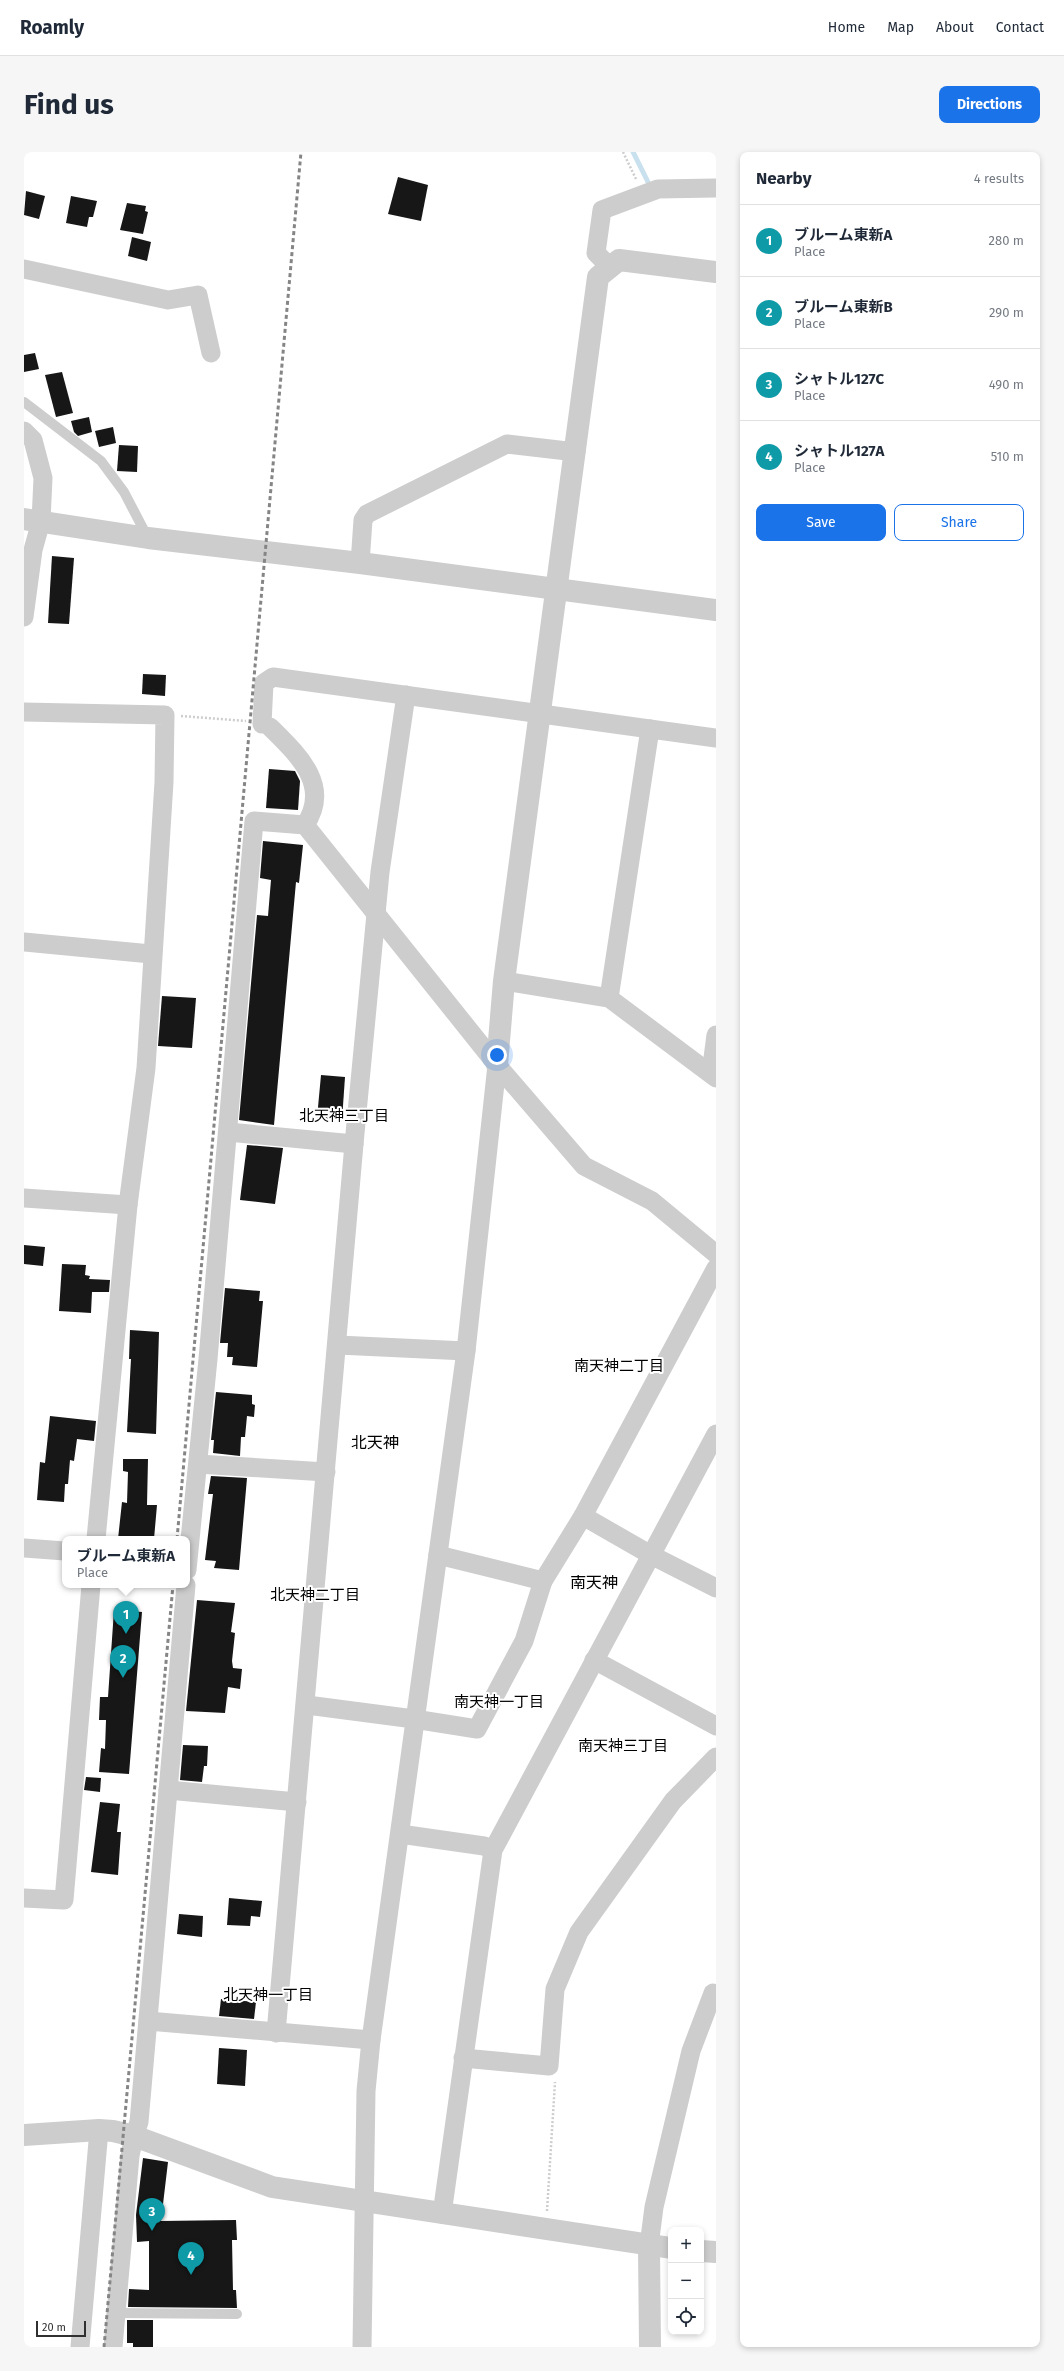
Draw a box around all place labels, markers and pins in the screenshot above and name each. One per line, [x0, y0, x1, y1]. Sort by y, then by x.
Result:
pin: 1 [113, 1601, 139, 1634]
pin: 2 [110, 1645, 136, 1678]
pin: 3 [139, 2198, 165, 2231]
pin: 4 [178, 2242, 204, 2275]

